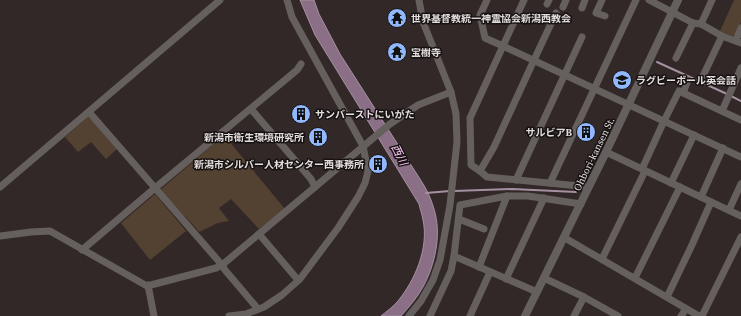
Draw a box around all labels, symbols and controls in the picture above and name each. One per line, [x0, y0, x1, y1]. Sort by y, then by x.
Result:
temple icon: 世界基督教統一神霊協会新潟西教会 [386, 7, 408, 29]
place label: 世界基督教統一神霊協会新潟西教会 [411, 12, 571, 25]
temple icon: 宝樹寺 [386, 41, 408, 63]
place label: 宝樹寺 [411, 46, 441, 59]
school or university icon: ラグビーボール英会話 [611, 69, 633, 91]
place label: ラグビーボール英会話 [636, 74, 736, 87]
building icon: サンバーストにいがた [290, 103, 312, 125]
place label: サンバーストにいがた [315, 108, 415, 121]
street label: Ohbori-kansen St. [571, 115, 617, 193]
building icon: サルビアB [575, 121, 597, 143]
building icon: 新潟市衛生環境研究所 [307, 126, 329, 148]
place label: サルビアB [525, 126, 572, 139]
place label: 新潟市衛生環境研究所 [204, 131, 304, 144]
water label: 西川 [387, 142, 411, 169]
building icon: 新潟市シルバー人材センター西事務所 [367, 153, 389, 175]
place label: 新潟市シルバー人材センター西事務所 [194, 158, 364, 171]

